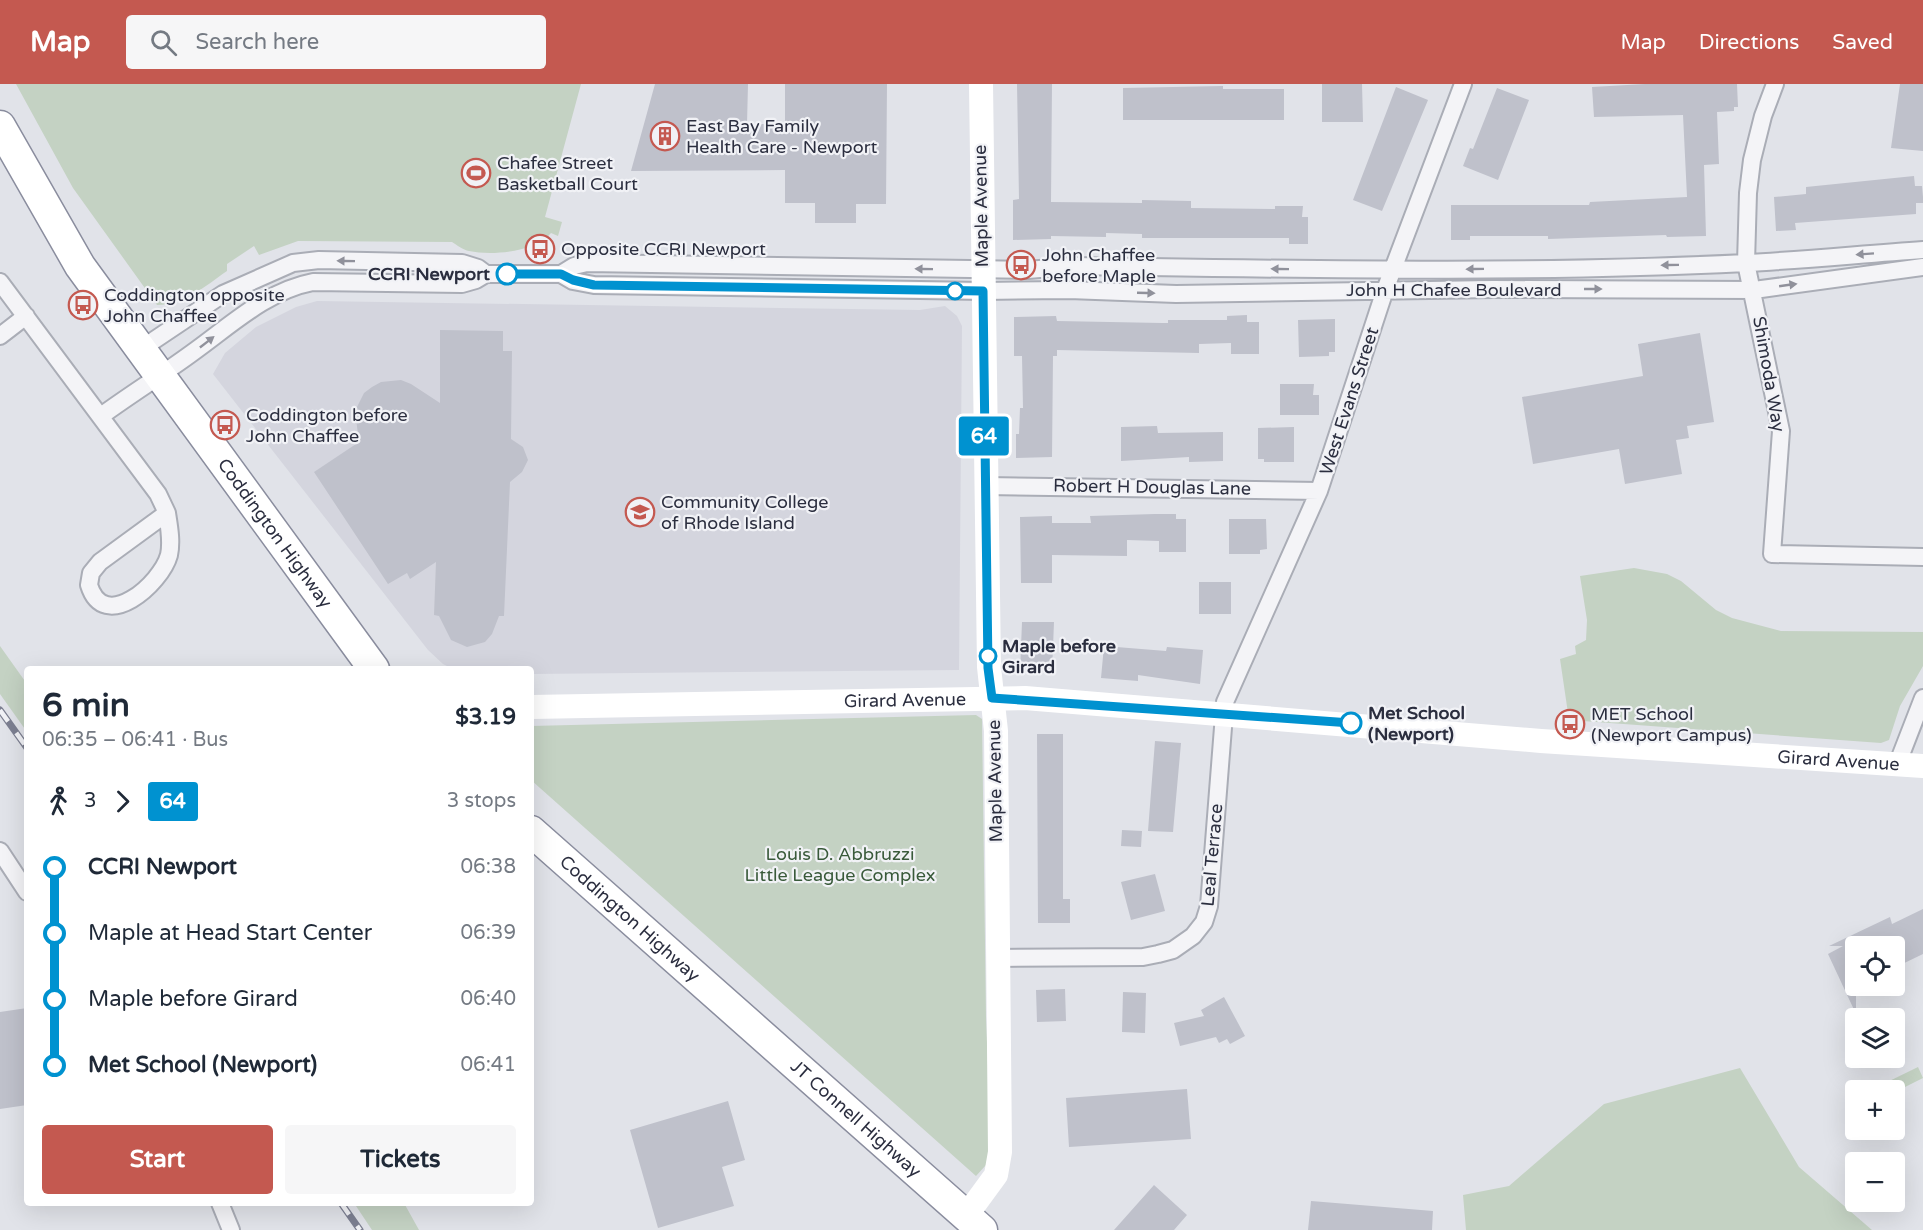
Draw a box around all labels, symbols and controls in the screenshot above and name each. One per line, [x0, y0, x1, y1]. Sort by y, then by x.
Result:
search box [126, 15, 546, 69]
text: Map [30, 25, 90, 59]
icon: search [147, 26, 180, 59]
text: Search here [195, 29, 319, 55]
text: Map [1620, 30, 1666, 55]
text: Directions [1699, 30, 1799, 55]
text: Saved [1832, 30, 1893, 55]
place label: East Bay Family Health Care - Newport [686, 115, 878, 158]
building icon: East Bay Family Health Care - Newport [649, 120, 681, 152]
street label: Maple Avenue [969, 144, 993, 268]
place label: Chafee Street Basketball Court [497, 152, 638, 195]
sports icon: Chafee Street Basketball Court [460, 157, 492, 189]
bus stop icon: Opposite CCRI Newport [524, 233, 556, 265]
place label: Opposite CCRI Newport [561, 238, 766, 260]
place label: John Chaffee before Maple [1042, 244, 1156, 287]
bus stop icon: John Chaffee before Maple [1005, 249, 1037, 281]
one-way arrow [1855, 249, 1874, 259]
one-way arrow [337, 256, 356, 265]
one-way arrow [1661, 260, 1680, 270]
place label: CCRI Newport [368, 263, 490, 285]
marker: CCRI Newport [496, 263, 518, 285]
one-way arrow [915, 264, 934, 273]
one-way arrow [1271, 264, 1290, 274]
one-way arrow [1466, 264, 1485, 274]
street label: John H Chafee Boulevard [1346, 279, 1562, 301]
one-way arrow [1779, 281, 1798, 290]
unlabelled marker [946, 282, 964, 300]
place label: Coddington opposite John Chaffee [104, 284, 285, 327]
one-way arrow [1584, 284, 1603, 294]
bus stop icon: Coddington opposite John Chaffee [67, 289, 99, 321]
one-way arrow [1137, 289, 1156, 298]
street label: Shimoda Way [1748, 314, 1790, 434]
street label: West Evans Street [1315, 324, 1383, 478]
one-way arrow [199, 335, 215, 348]
place label: Coddington before John Chaffee [246, 404, 408, 447]
bus stop icon: Coddington before John Chaffee [209, 409, 241, 441]
line badge: 64 [957, 416, 1011, 456]
text: 64 [971, 424, 997, 449]
street label: Coddington Highway [213, 454, 337, 613]
street label: Robert H Douglas Lane [1053, 474, 1251, 500]
place label: Community College of Rhode Island [661, 491, 829, 534]
school or university icon: Community College of Rhode Island [624, 496, 656, 528]
place label: Maple before Girard [1002, 635, 1116, 678]
marker: Maple before Girard [979, 647, 997, 665]
text: 6 min [42, 686, 130, 725]
street label: Girard Avenue [844, 688, 966, 712]
place label: Met School (Newport) [1368, 702, 1465, 745]
place label: MET School (Newport Campus) [1591, 703, 1752, 746]
text: $3.19 [455, 704, 516, 730]
bus stop icon: MET School (Newport Campus) [1554, 708, 1586, 740]
marker: Met School (Newport) [1340, 712, 1362, 734]
street label: Maple Avenue [983, 719, 1007, 843]
text: 06:35 – 06:41 · Bus [42, 728, 228, 752]
street label: Girard Avenue [1777, 745, 1900, 775]
icon: walk [42, 785, 75, 818]
icon: forward [106, 785, 139, 818]
text: 3 [84, 789, 97, 813]
text: 64 [160, 789, 186, 814]
text: 3 stops [447, 789, 516, 813]
street label: Leal Terrace [1197, 803, 1227, 907]
park label: Louis D. Abbruzzi Little League Complex [744, 843, 936, 886]
street label: Coddington Highway [555, 851, 705, 987]
text: CCRI Newport [88, 854, 237, 880]
text: 06:38 [461, 855, 516, 879]
text: Maple at Head Start Center [88, 920, 372, 946]
text: 06:39 [461, 921, 516, 945]
map controls [1845, 936, 1905, 1212]
button: locate [1845, 936, 1905, 996]
text: Maple before Girard [88, 986, 298, 1012]
text: 06:40 [461, 987, 516, 1011]
button: layers [1845, 1008, 1905, 1068]
text: Met School (Newport) [88, 1052, 317, 1078]
text: 06:41 [461, 1053, 516, 1077]
street label: JT Connell Highway [786, 1055, 926, 1182]
button: + [1845, 1080, 1905, 1140]
button: Start [42, 1125, 273, 1194]
button: Tickets [285, 1125, 516, 1194]
button: − [1845, 1152, 1905, 1212]

